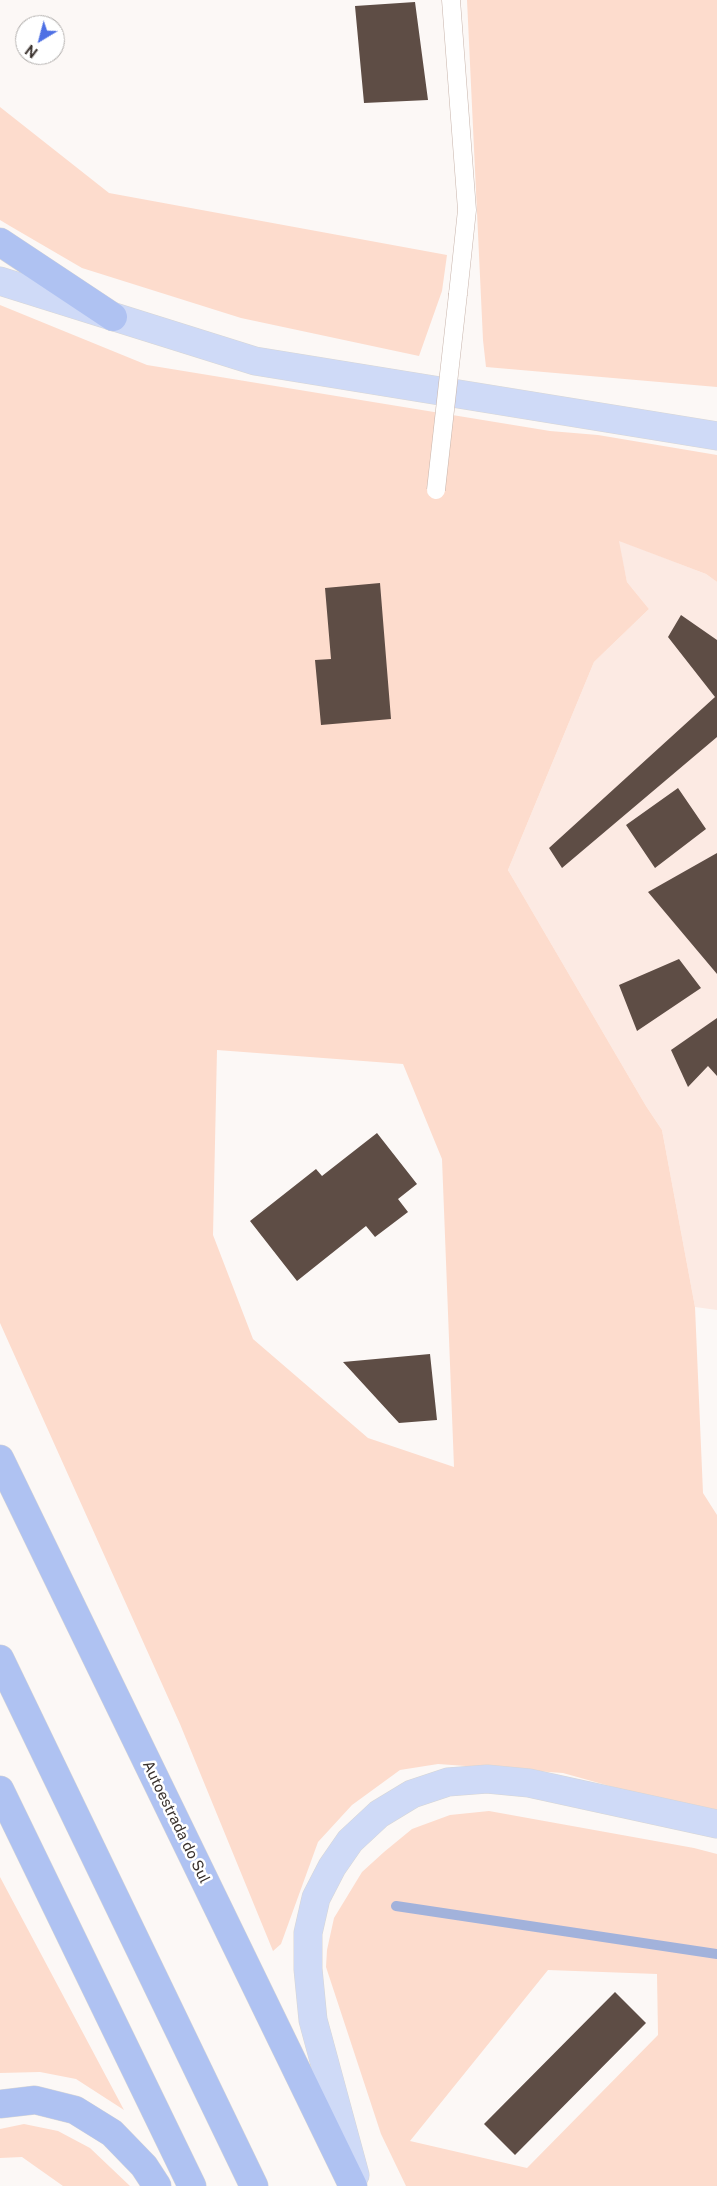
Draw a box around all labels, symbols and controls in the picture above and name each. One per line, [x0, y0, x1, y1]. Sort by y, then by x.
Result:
north arrow [15, 15, 65, 65]
text: N [22, 42, 41, 61]
street label: Autoestrada do Sul [138, 1758, 214, 1886]

